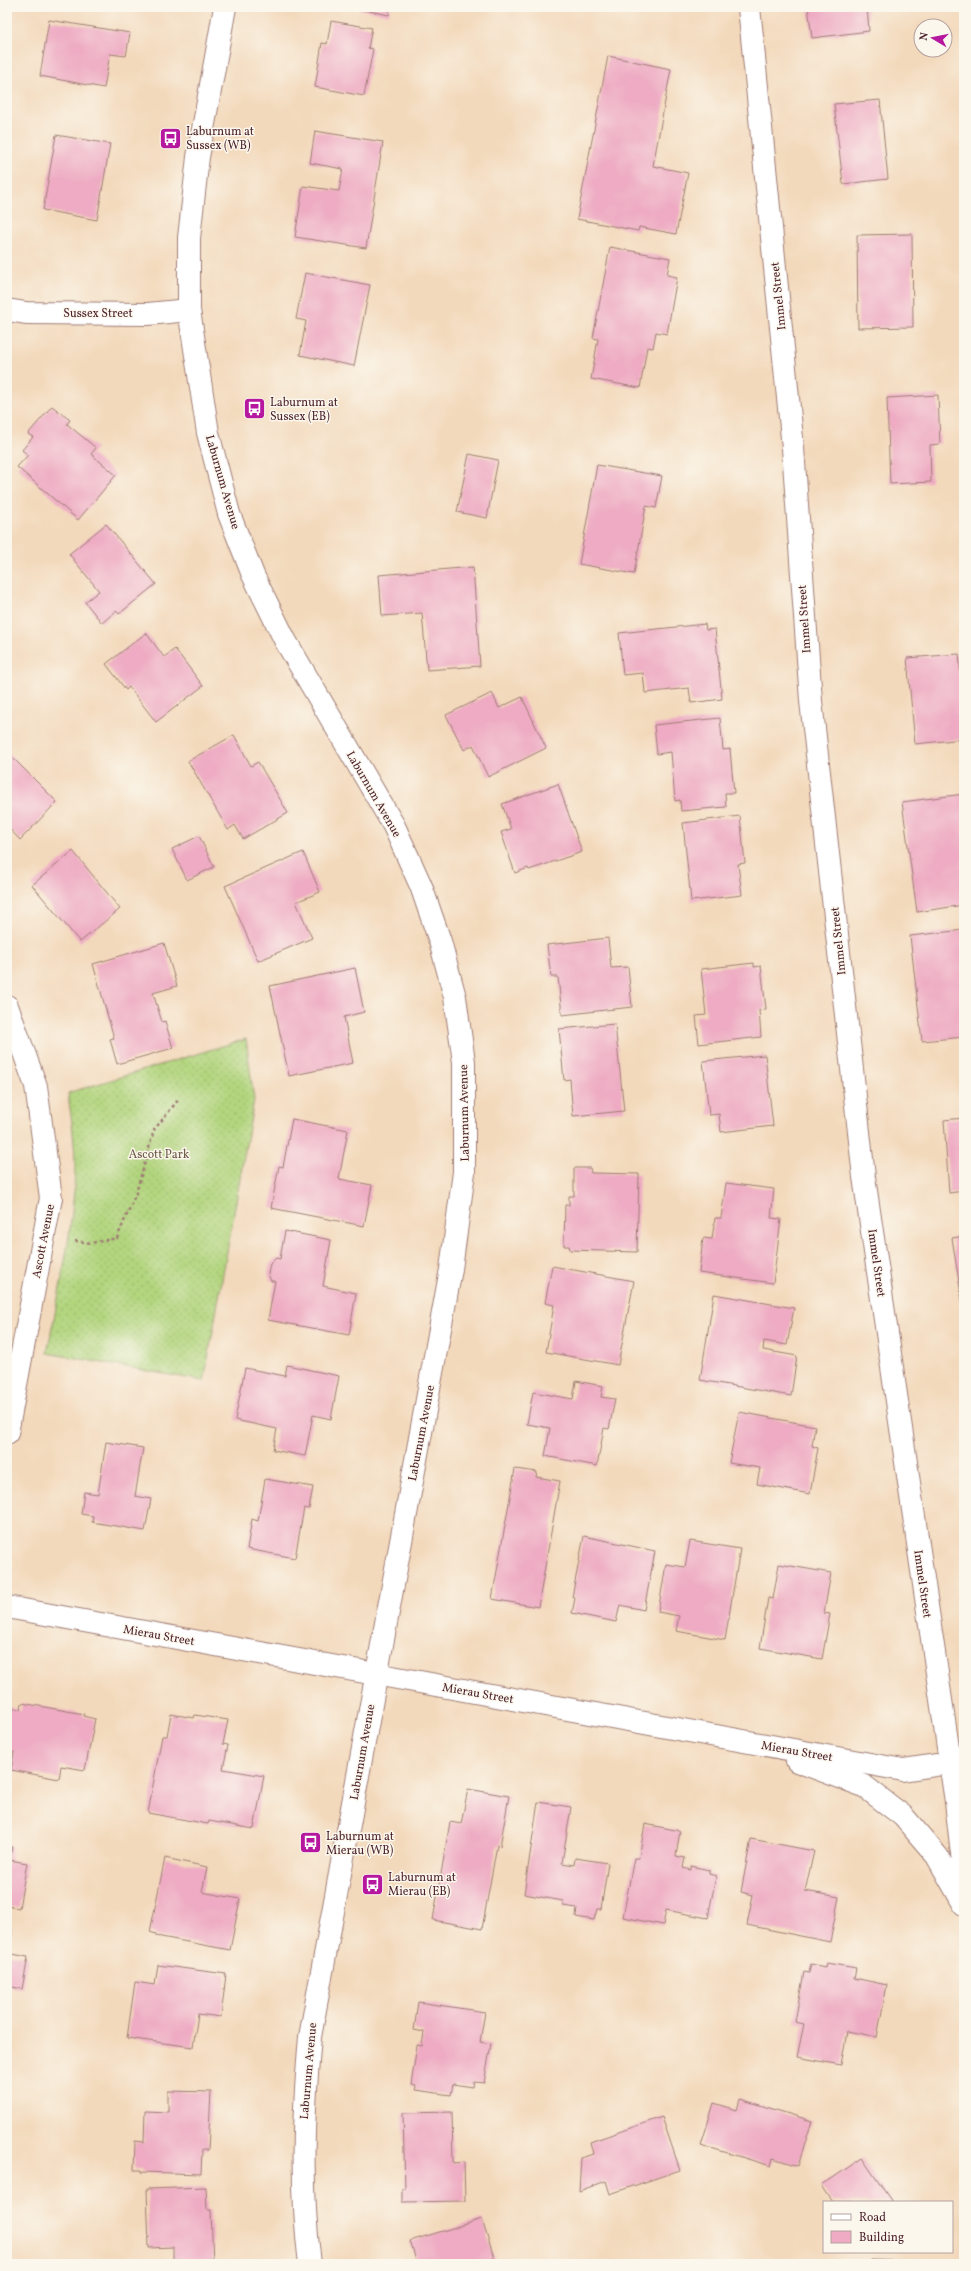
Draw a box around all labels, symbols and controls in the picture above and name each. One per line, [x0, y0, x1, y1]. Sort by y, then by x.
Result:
north arrow [913, 18, 953, 58]
text: N [917, 31, 933, 42]
place label: Laburnum at Sussex (WB) [186, 124, 254, 154]
bus stop icon: Laburnum at Sussex (WB) [158, 125, 184, 151]
street label: Immel Street [767, 261, 791, 331]
street label: Sussex Street [63, 306, 133, 322]
place label: Laburnum at Sussex (EB) [270, 395, 338, 425]
bus stop icon: Laburnum at Sussex (EB) [241, 396, 267, 422]
street label: Laburnum Avenue [201, 433, 243, 532]
street label: Immel Street [795, 584, 815, 654]
street label: Laburnum Avenue [342, 748, 405, 841]
street label: Immel Street [827, 906, 851, 976]
street label: Laburnum Avenue [456, 1064, 474, 1162]
park label: Ascott Park [129, 1147, 190, 1163]
street label: Ascott Avenue [29, 1202, 59, 1280]
street label: Immel Street [863, 1228, 889, 1298]
street label: Laburnum Avenue [405, 1384, 439, 1482]
street label: Immel Street [909, 1549, 935, 1619]
street label: Mierau Street [122, 1622, 196, 1650]
street label: Mierau Street [441, 1680, 515, 1708]
street label: Laburnum Avenue [347, 1703, 379, 1801]
street label: Mierau Street [760, 1738, 834, 1766]
place label: Laburnum at Mierau (WB) [326, 1829, 394, 1859]
bus stop icon: Laburnum at Mierau (WB) [298, 1830, 324, 1856]
place label: Laburnum at Mierau (EB) [388, 1870, 456, 1900]
bus stop icon: Laburnum at Mierau (EB) [360, 1871, 386, 1897]
street label: Laburnum Avenue [297, 2022, 321, 2120]
legend [823, 2201, 953, 2253]
text: Road [859, 2210, 886, 2226]
text: Building [859, 2230, 904, 2246]

